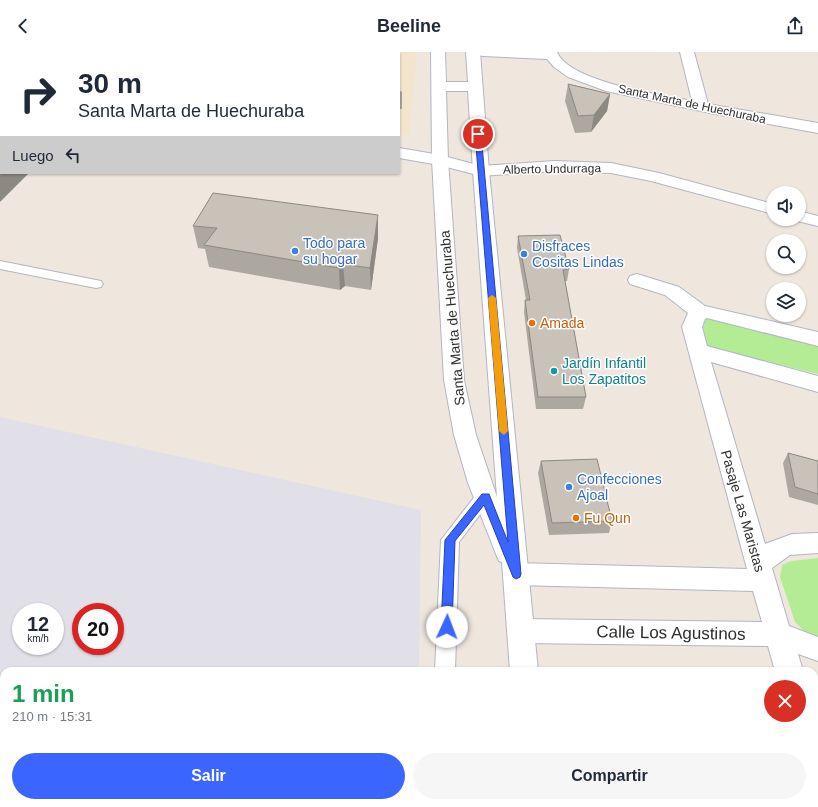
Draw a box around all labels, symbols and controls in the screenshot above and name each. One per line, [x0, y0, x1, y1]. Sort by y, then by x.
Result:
icon: back [12, 15, 34, 37]
icon: share [784, 15, 806, 37]
text: Beeline [377, 16, 441, 36]
icon: right [12, 68, 64, 120]
text: 30 m [78, 68, 142, 99]
street label: Santa Marta de Huechuraba [617, 81, 768, 127]
text: Santa Marta de Huechuraba [78, 101, 304, 121]
pin [461, 117, 495, 151]
icon: arrive [467, 123, 489, 145]
icon: left [62, 144, 84, 166]
text: Luego [12, 147, 54, 164]
street label: Alberto Undurraga [503, 161, 601, 177]
map controls [766, 186, 806, 322]
button: sound [766, 186, 806, 226]
street label: Santa Marta de Huechuraba [436, 229, 468, 406]
button: search [766, 234, 806, 274]
place label: Todo para su hogar [303, 235, 365, 267]
place label: Disfraces Cositas Lindas [532, 238, 624, 270]
marker: Todo para su hogar [290, 246, 300, 256]
marker: Disfraces Cositas Lindas [519, 249, 529, 259]
button: layers [766, 282, 806, 322]
place label: Amada [540, 315, 585, 331]
marker: Amada [527, 318, 537, 328]
place label: Jardín Infantil Los Zapatitos [562, 355, 646, 387]
marker: Jardín Infantil Los Zapatitos [549, 366, 559, 376]
street label: Pasaje Las Maristas [718, 448, 768, 574]
place label: Confecciones Ajoal [577, 471, 662, 503]
marker: Confecciones Ajoal [564, 482, 574, 492]
place label: Fu Qun [584, 510, 631, 526]
marker: Fu Qun [571, 513, 581, 523]
speed limit sign: 20 [72, 603, 124, 655]
position arrow [426, 606, 468, 648]
text: 12 [27, 613, 49, 635]
street label: Calle Los Agustinos [596, 622, 746, 644]
text: km/h [27, 633, 49, 644]
text: 1 min [12, 680, 75, 707]
button: close [764, 680, 806, 722]
text: 210 m · 15:31 [12, 709, 92, 724]
button: Salir [12, 753, 405, 799]
button: Compartir [413, 753, 806, 799]

